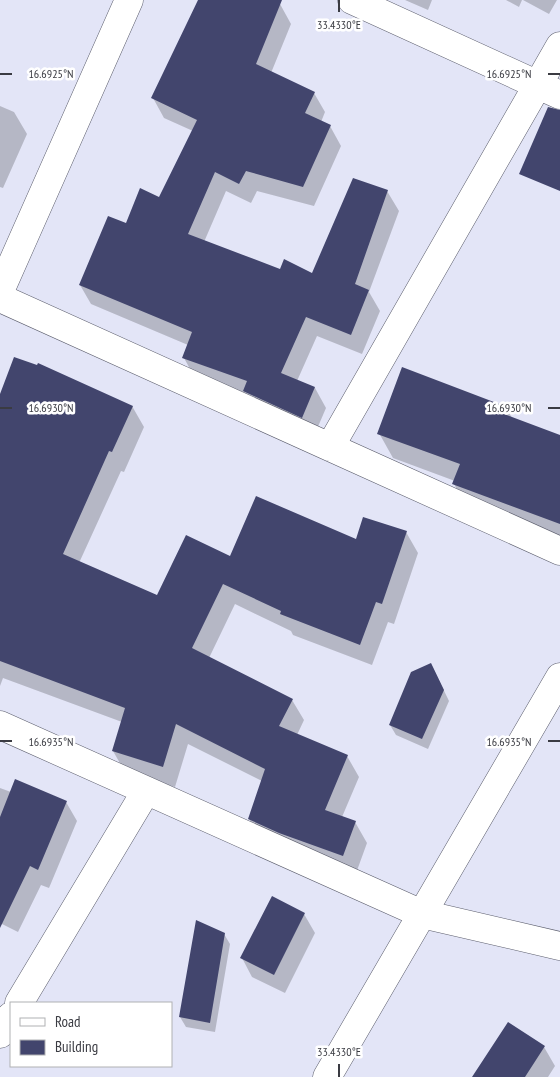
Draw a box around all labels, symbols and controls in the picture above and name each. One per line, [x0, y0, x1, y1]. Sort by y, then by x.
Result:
text: 33.4330°E [317, 17, 361, 32]
text: 16.6925°N [28, 66, 74, 81]
text: 16.6925°N [486, 66, 532, 81]
text: 16.6930°N [28, 400, 74, 415]
text: 16.6930°N [486, 400, 532, 415]
text: 16.6935°N [28, 734, 74, 749]
text: 16.6935°N [486, 734, 532, 749]
legend [10, 1002, 172, 1067]
text: Road [55, 1012, 81, 1031]
text: Building [55, 1037, 98, 1056]
text: 33.4330°E [317, 1044, 361, 1059]

